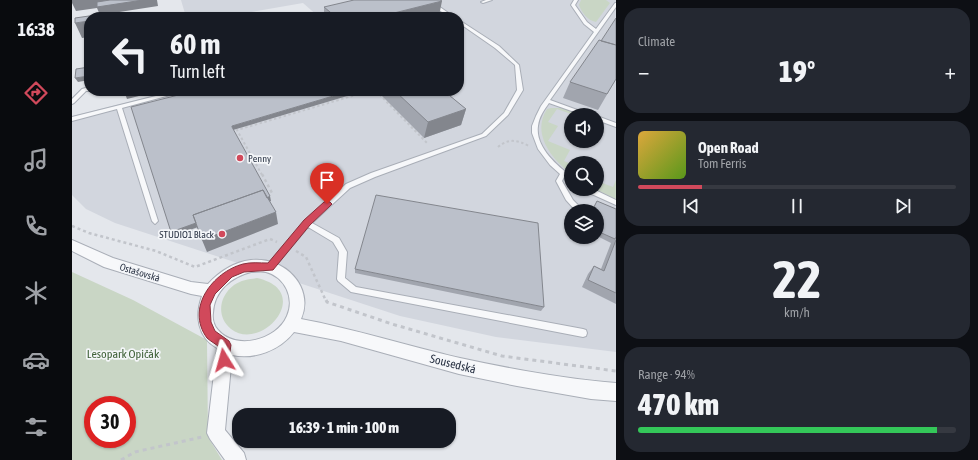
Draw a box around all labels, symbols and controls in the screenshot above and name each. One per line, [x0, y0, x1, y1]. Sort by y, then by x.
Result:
text: 16:38 [17, 19, 55, 40]
icon: left [104, 28, 156, 80]
text: 60 m [170, 28, 220, 60]
text: Climate [638, 34, 675, 49]
text: 19° [779, 54, 815, 88]
text: − [638, 58, 649, 84]
text: + [945, 58, 956, 84]
text: Turn left [170, 61, 225, 82]
icon: directions [22, 79, 50, 107]
map controls [564, 108, 604, 244]
button: sound [564, 108, 604, 148]
text: Open Road [698, 139, 759, 156]
icon: music [22, 146, 50, 174]
marker: Penny [235, 153, 245, 163]
place label: Penny [248, 153, 271, 164]
button: search [564, 156, 604, 196]
text: Tom Ferris [698, 156, 746, 171]
pin [310, 163, 344, 204]
icon: arrive [316, 169, 338, 191]
icon: previous [680, 195, 702, 217]
icon: pause [786, 195, 808, 217]
icon: next [892, 195, 914, 217]
button: layers [564, 204, 604, 244]
icon: phone [22, 212, 50, 240]
place label: STUDIO1 Black [159, 229, 215, 240]
marker: STUDIO1 Black [217, 229, 227, 239]
text: 22 [773, 249, 821, 309]
street label: Ostašovská [118, 261, 162, 284]
icon: climate [22, 279, 50, 307]
text: km/h [784, 305, 810, 320]
position arrow [203, 339, 245, 381]
icon: car [22, 346, 50, 374]
park label: Lesopark Opičák [87, 347, 160, 361]
street label: Sousedská [429, 352, 477, 376]
text: Range · 94% [638, 367, 695, 382]
text: 470 km [638, 387, 719, 421]
speed limit sign: 30 [84, 396, 136, 448]
icon: filters [22, 413, 50, 441]
text: 16:39 · 1 min · 100 m [289, 419, 399, 436]

